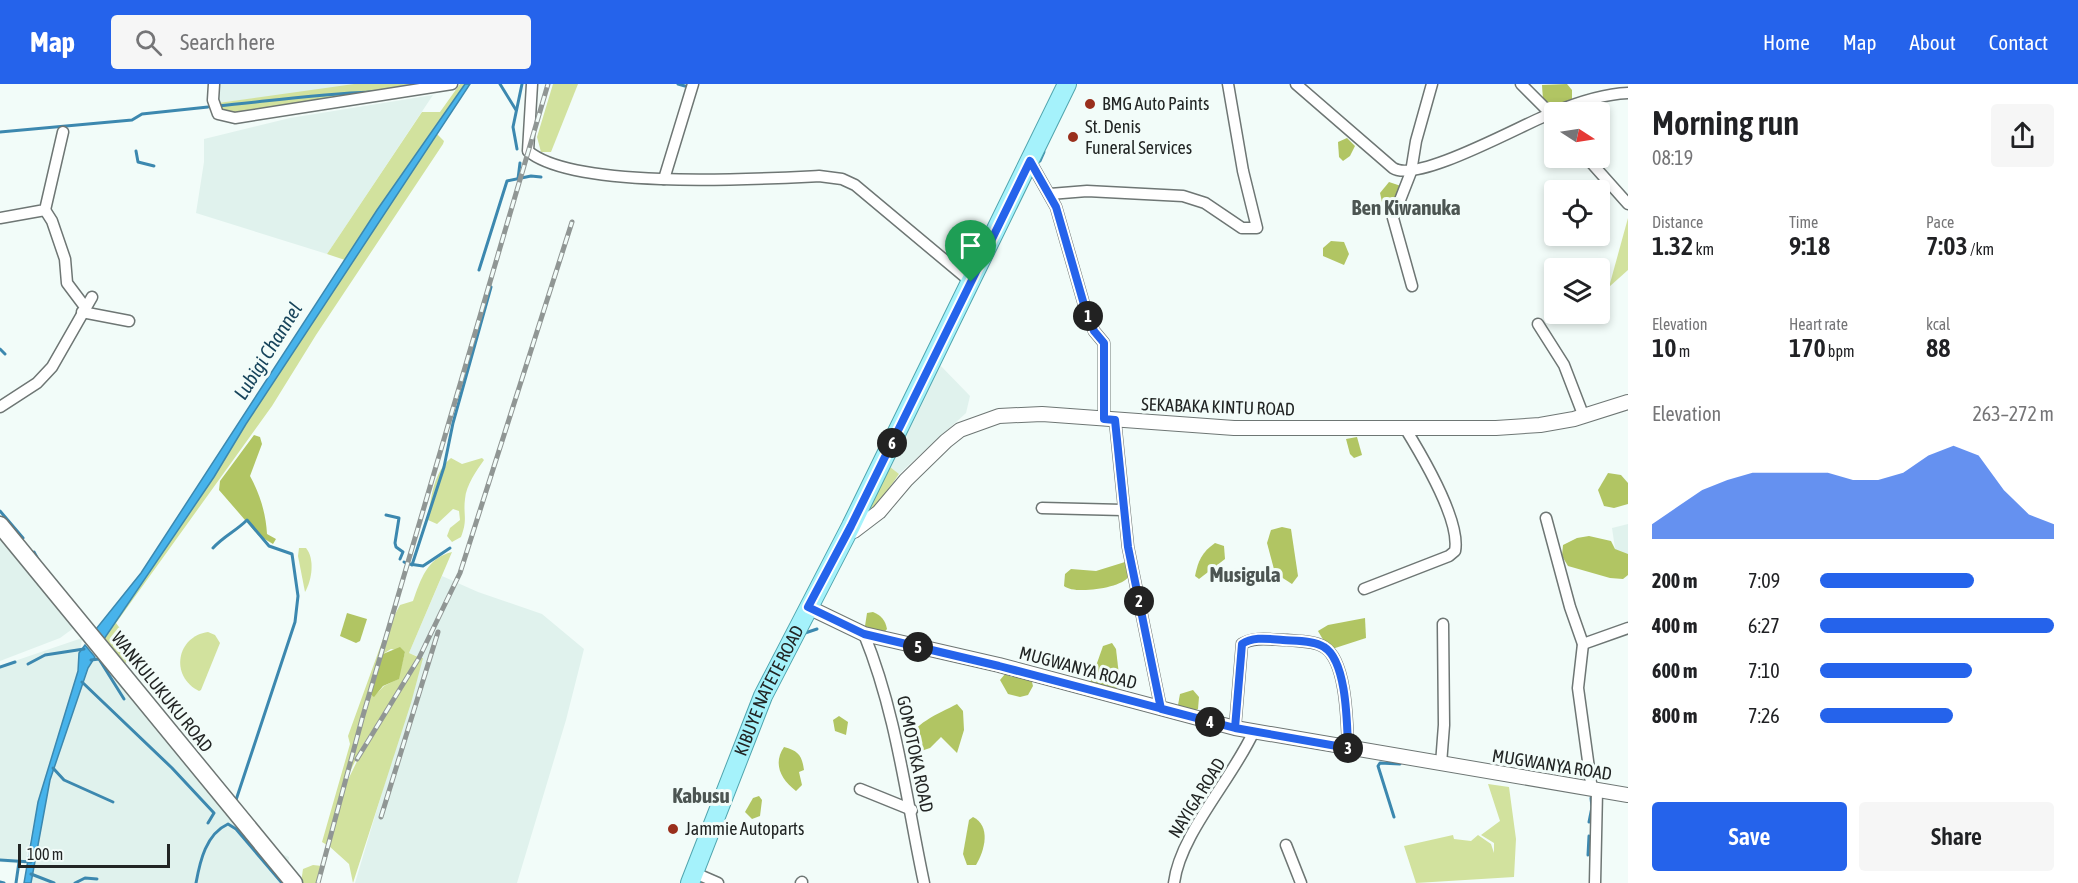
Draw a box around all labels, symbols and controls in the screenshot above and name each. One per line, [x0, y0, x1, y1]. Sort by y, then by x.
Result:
search box [111, 15, 531, 69]
text: Map [30, 26, 75, 58]
icon: search [132, 26, 165, 59]
text: Search here [180, 29, 275, 55]
text: Home [1763, 30, 1810, 54]
text: Map [1843, 30, 1877, 54]
text: About [1910, 30, 1956, 54]
text: Contact [1989, 30, 2048, 54]
place label: BMG Auto Paints [1102, 93, 1209, 114]
marker: BMG Auto Paints [1083, 97, 1097, 111]
north arrow [1544, 102, 1610, 168]
map controls [1544, 102, 1610, 324]
text: Morning run [1652, 104, 1799, 142]
button: share [1991, 104, 2054, 167]
place label: St. Denis Funeral Services [1085, 116, 1192, 158]
marker: St. Denis Funeral Services [1066, 130, 1080, 144]
text: 08:19 [1652, 146, 1693, 169]
button: locate [1544, 180, 1610, 246]
district label: Ben Kiwanuka [1351, 195, 1461, 219]
text: Distance [1652, 213, 1703, 231]
text: Time [1789, 213, 1818, 231]
text: Pace [1926, 213, 1954, 231]
pin [945, 220, 996, 282]
icon: arrive [954, 229, 987, 262]
text: 1.32 [1652, 231, 1693, 261]
text: 9:18 [1789, 231, 1830, 261]
text: 7:03 [1926, 231, 1968, 261]
text: km [1693, 240, 1714, 258]
text: /km [1968, 240, 1994, 258]
button: layers [1544, 258, 1610, 324]
water label: Lubigi Channel [229, 298, 306, 403]
pin: 1 [1073, 301, 1103, 331]
text: 1 [1084, 307, 1092, 325]
text: Elevation [1652, 315, 1707, 333]
text: Heart rate [1789, 315, 1848, 333]
text: kcal [1926, 315, 1950, 333]
text: 10 [1652, 333, 1676, 363]
text: 170 [1789, 333, 1826, 363]
text: 88 [1926, 333, 1950, 363]
text: m [1676, 342, 1690, 360]
text: bpm [1826, 342, 1855, 360]
street label: SEKABAKA KINTU ROAD [1141, 393, 1295, 420]
text: Elevation [1652, 402, 1721, 425]
text: 263–272 m [1972, 402, 2054, 425]
pin: 6 [877, 428, 907, 458]
text: 6 [888, 434, 896, 452]
district label: Musigula [1210, 562, 1281, 586]
text: 200 m [1652, 569, 1697, 592]
text: 7:09 [1748, 569, 1780, 592]
pin: 2 [1124, 586, 1154, 616]
text: 2 [1135, 592, 1143, 610]
text: 400 m [1652, 614, 1697, 637]
text: 6:27 [1748, 614, 1780, 637]
street label: KIBUYE NATETE ROAD [730, 622, 808, 759]
street label: WANKULUKUKU ROAD [107, 627, 217, 756]
pin: 5 [903, 632, 933, 662]
text: 5 [914, 638, 922, 656]
street label: MUGWANYA ROAD [1017, 642, 1139, 693]
text: 600 m [1652, 659, 1697, 682]
text: 7:10 [1748, 659, 1780, 682]
street label: GOMOTOKA ROAD [893, 694, 938, 814]
text: 800 m [1652, 704, 1697, 727]
text: 7:26 [1748, 704, 1780, 727]
pin: 4 [1195, 707, 1225, 737]
text: 4 [1206, 713, 1214, 731]
pin: 3 [1333, 733, 1363, 763]
text: 3 [1344, 739, 1352, 757]
street label: MUGWANYA ROAD [1491, 745, 1613, 784]
street label: NAYIGA ROAD [1164, 754, 1229, 842]
district label: Kabusu [672, 783, 730, 807]
button: Save [1652, 802, 1847, 871]
button: Share [1859, 802, 2054, 871]
place label: Jammie Autoparts [685, 818, 804, 839]
marker: Jammie Autoparts [666, 822, 680, 836]
scale bar [18, 841, 170, 868]
text: 100 m [27, 845, 63, 863]

